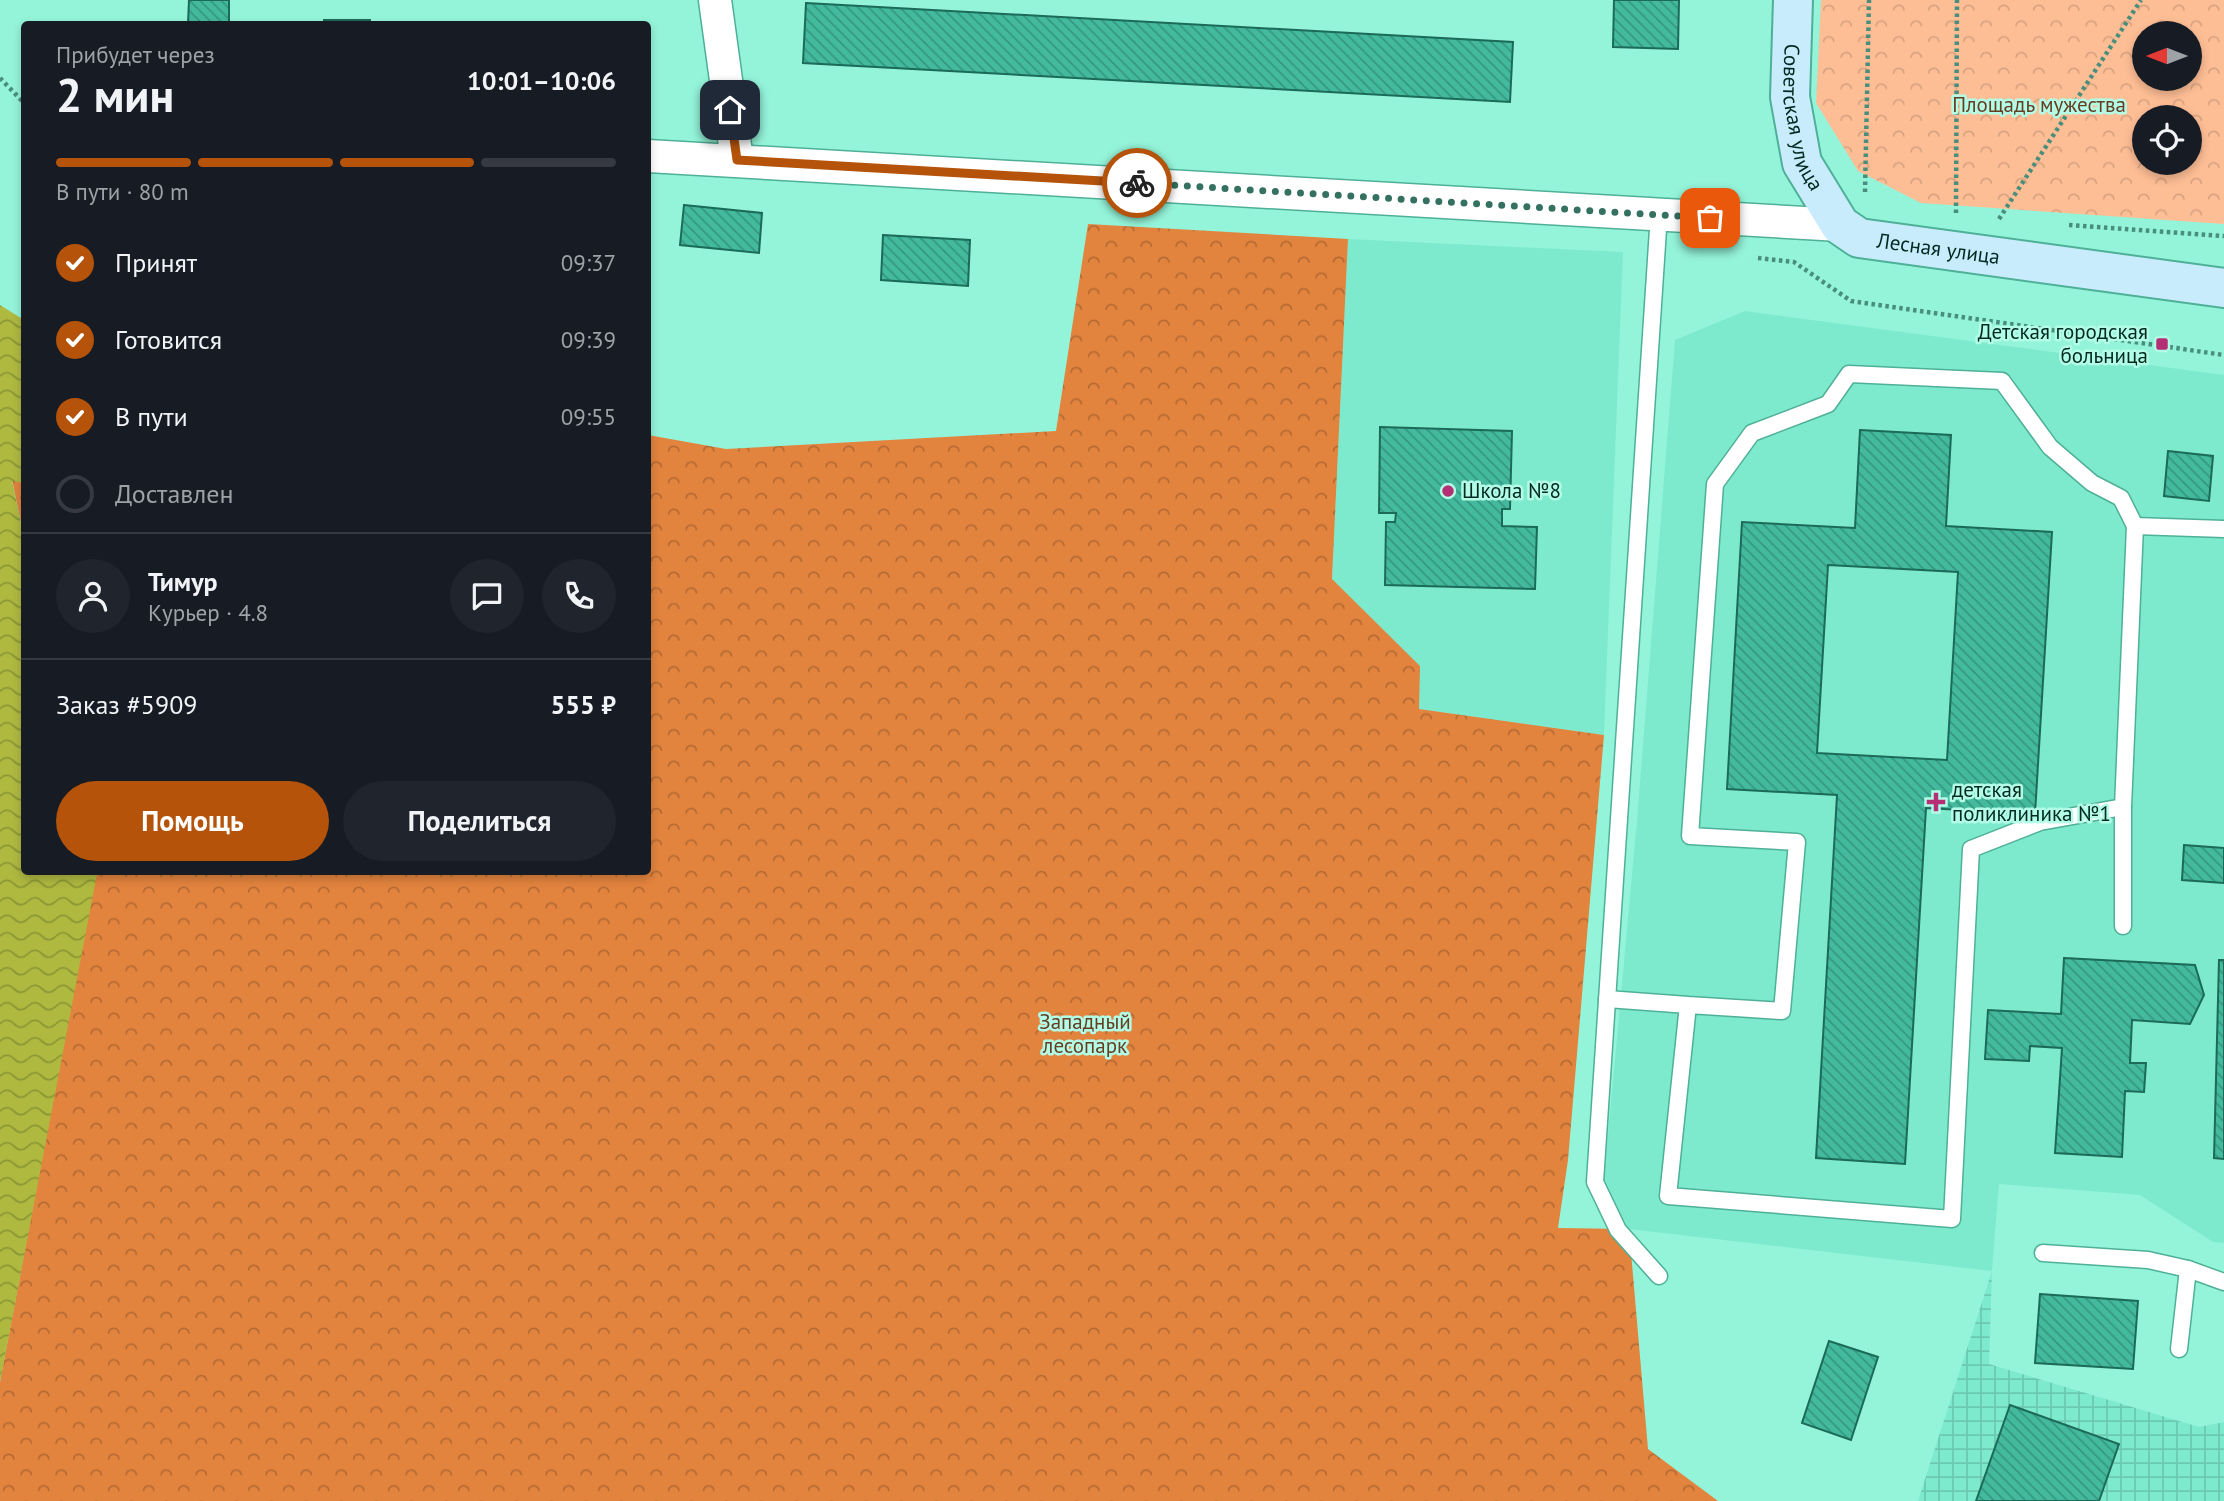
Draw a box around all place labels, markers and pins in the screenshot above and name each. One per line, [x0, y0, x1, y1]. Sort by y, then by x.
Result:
pin [700, 80, 760, 140]
pin [1680, 188, 1740, 248]
place label: Детская городская больница [1978, 318, 2148, 369]
marker: Детская городская больница [2154, 336, 2170, 352]
place label: Школа №8 [1462, 477, 1561, 504]
marker: Школа №8 [1440, 483, 1456, 499]
place label: детская поликлиника №1 [1952, 776, 2111, 827]
marker: детская поликлиника №1 [1926, 792, 1946, 812]

